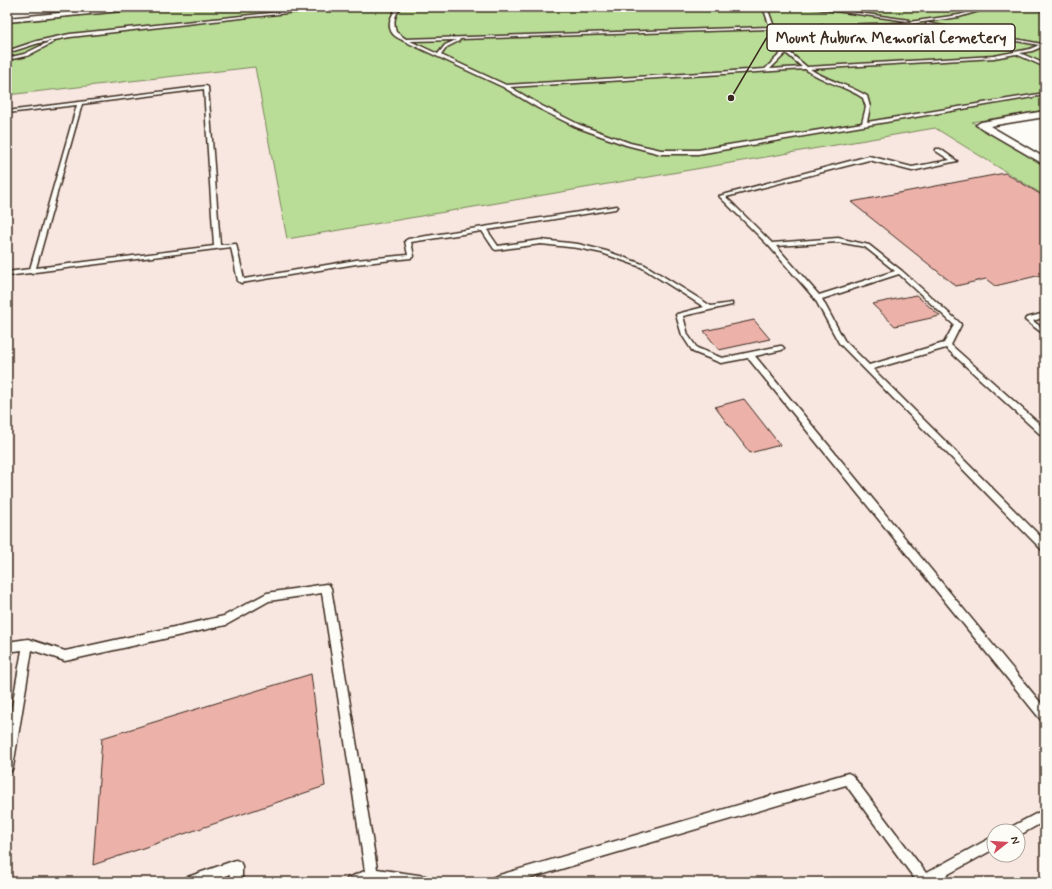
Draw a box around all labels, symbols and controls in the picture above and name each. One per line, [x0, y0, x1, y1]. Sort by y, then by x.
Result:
callout: Mount Auburn Memorial Cemetery [767, 24, 1015, 51]
text: Mount Auburn Memorial Cemetery [776, 29, 1006, 49]
north arrow [986, 823, 1026, 863]
text: N [1007, 835, 1022, 846]

